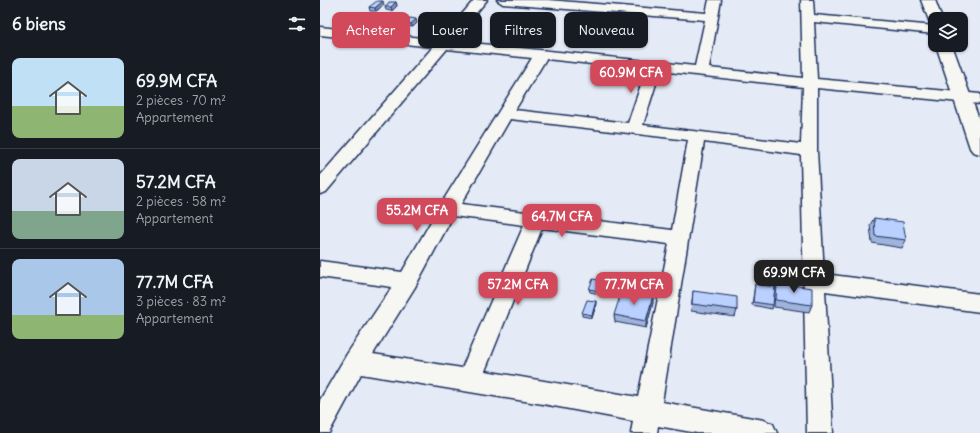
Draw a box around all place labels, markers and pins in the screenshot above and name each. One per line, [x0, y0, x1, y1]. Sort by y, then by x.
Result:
pin: 60.9M CFA [585, 60, 677, 94]
pin: 55.2M CFA [371, 198, 463, 232]
pin: 64.7M CFA [516, 204, 608, 238]
pin: 69.9M CFA [748, 260, 840, 294]
pin: 57.2M CFA [472, 272, 564, 306]
pin: 77.7M CFA [588, 272, 680, 306]

